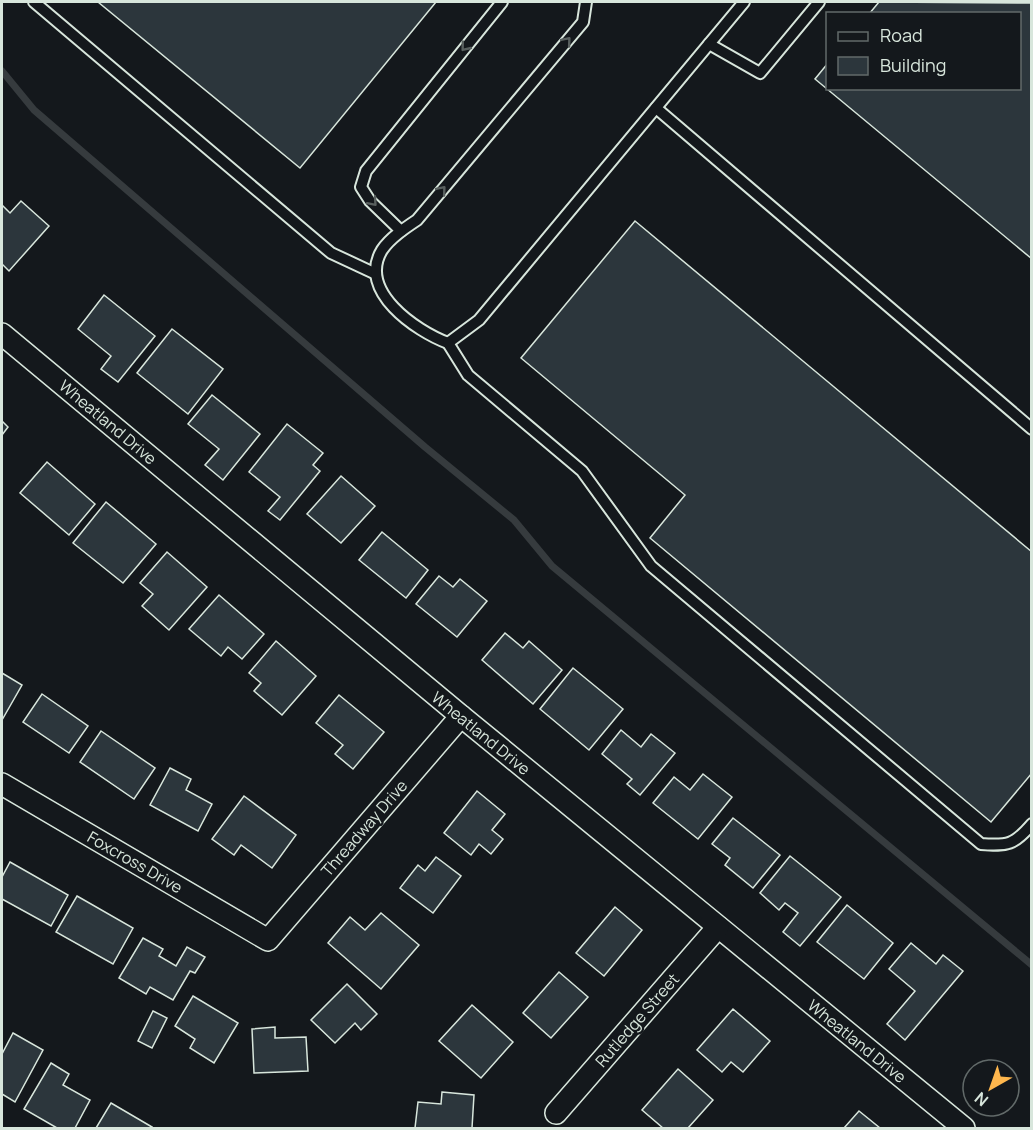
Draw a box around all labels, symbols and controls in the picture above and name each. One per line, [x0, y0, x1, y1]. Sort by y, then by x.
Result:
legend [826, 12, 1021, 90]
text: Road [880, 23, 923, 47]
one-way arrow [560, 36, 571, 47]
one-way arrow [462, 40, 473, 51]
text: Building [880, 53, 946, 77]
one-way arrow [435, 186, 446, 197]
one-way arrow [366, 195, 377, 206]
street label: Wheatland Drive [55, 375, 161, 469]
street label: Wheatland Drive [427, 686, 535, 780]
street label: Threadway Drive [316, 775, 412, 881]
street label: Foxcross Drive [83, 826, 187, 898]
street label: Rutledge Street [590, 968, 684, 1072]
street label: Wheatland Drive [803, 994, 911, 1088]
north arrow [961, 1058, 1021, 1118]
text: N [970, 1087, 993, 1112]

